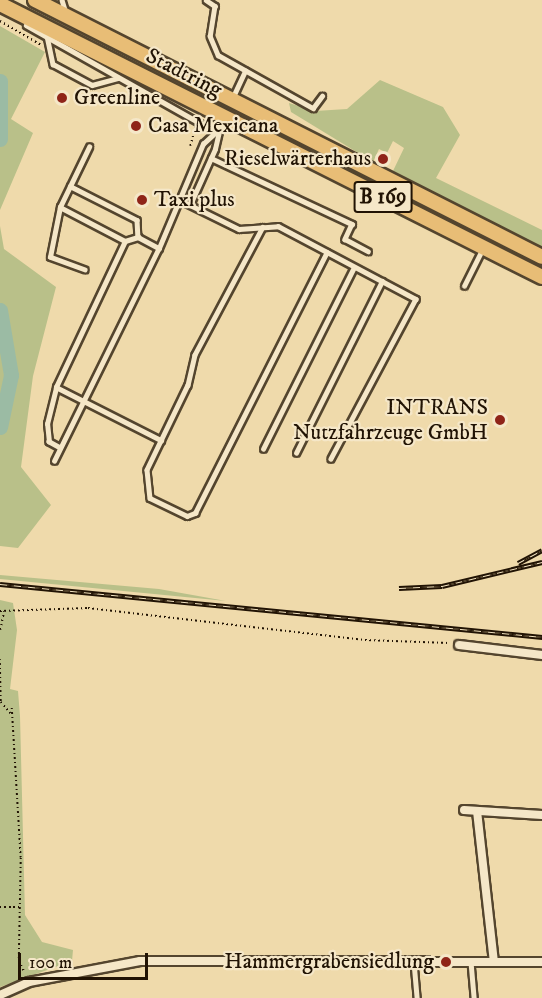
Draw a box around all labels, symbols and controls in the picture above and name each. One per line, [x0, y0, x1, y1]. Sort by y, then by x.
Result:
street label: Stadtring [141, 43, 227, 103]
place label: Greenline [74, 85, 160, 111]
marker: Greenline [55, 91, 69, 105]
place label: Casa Mexicana [148, 113, 278, 139]
marker: Casa Mexicana [129, 119, 143, 133]
place label: Rieselwärterhaus [224, 146, 371, 172]
marker: Rieselwärterhaus [376, 152, 390, 166]
road number: B 169 [353, 179, 413, 215]
place label: Taxi plus [154, 187, 235, 213]
marker: Taxi plus [135, 193, 149, 207]
place label: INTRANS Nutzfahrzeuge GmbH [293, 394, 488, 446]
marker: INTRANS Nutzfahrzeuge GmbH [493, 413, 507, 427]
scale bar [21, 941, 152, 979]
place label: Hammergrabensiedlung [224, 949, 434, 975]
text: 100 m [29, 952, 72, 974]
marker: Hammergrabensiedlung [439, 955, 453, 969]

